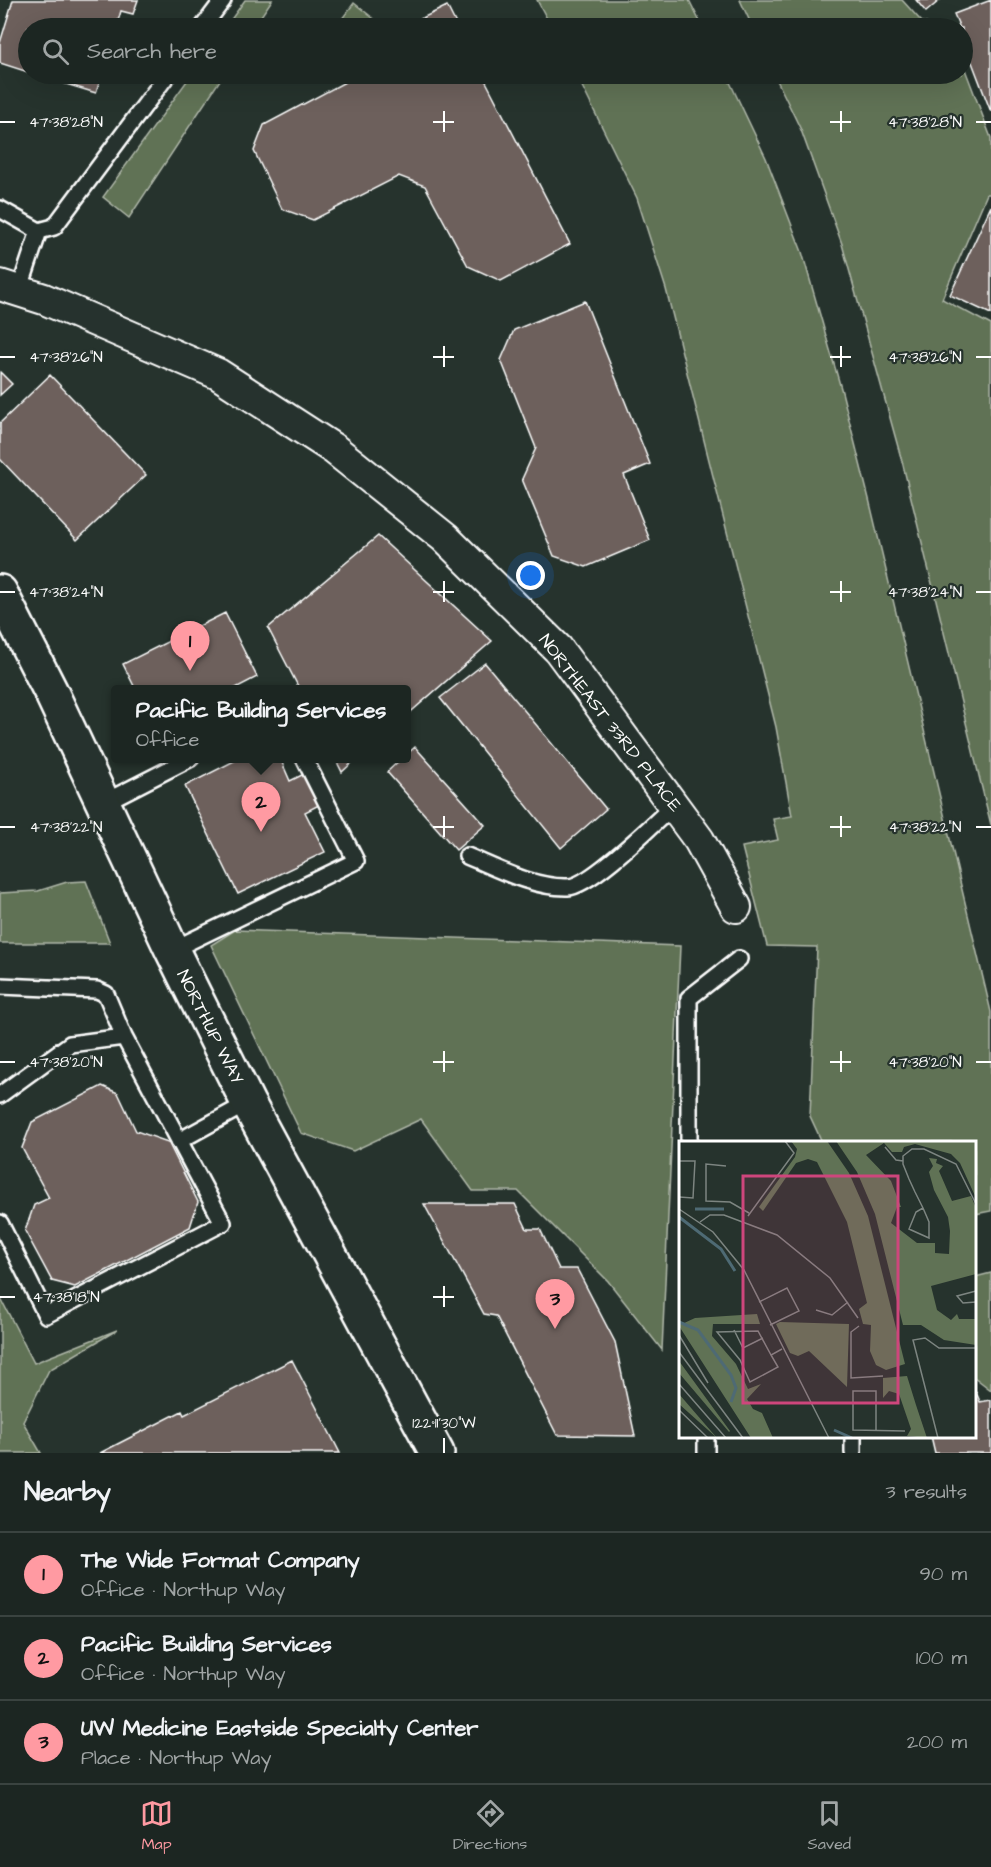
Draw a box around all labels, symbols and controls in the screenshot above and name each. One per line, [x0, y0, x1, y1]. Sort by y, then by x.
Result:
search box [18, 18, 973, 84]
icon: search [39, 35, 72, 68]
text: Search here [87, 36, 217, 67]
text: 47°38'28"N [29, 112, 103, 133]
text: 47°38'28"N [888, 112, 962, 133]
text: 47°38'26"N [29, 347, 103, 368]
text: 47°38'26"N [888, 347, 962, 368]
your location [516, 561, 545, 590]
text: 47°38'24"N [29, 582, 103, 603]
text: 47°38'24"N [888, 582, 962, 603]
pin: 1 [170, 622, 210, 671]
street label: NORTHEAST 33RD PLACE [533, 629, 688, 817]
popup [111, 685, 411, 763]
text: Pacific Building Services [136, 695, 386, 726]
text: Office [136, 726, 199, 754]
pin: 2 [242, 782, 280, 832]
text: 47°38'22"N [30, 817, 102, 838]
text: 47°38'22"N [889, 817, 961, 838]
street label: NORTHUP WAY [170, 966, 250, 1089]
text: 47°38'20"N [29, 1052, 103, 1073]
text: 47°38'20"N [888, 1052, 962, 1073]
inset map [679, 1141, 976, 1438]
pin: 3 [536, 1280, 574, 1329]
text: 47°38'18"N [32, 1287, 100, 1308]
text: 122°11'30"W [412, 1413, 476, 1434]
text: Nearby [24, 1474, 111, 1510]
text: 3 results [885, 1478, 967, 1506]
text: The Wide Format Company [81, 1545, 360, 1576]
text: 1 [42, 1560, 45, 1588]
text: 90 m [919, 1560, 967, 1588]
text: Office · Northup Way [81, 1576, 286, 1604]
text: Pacific Building Services [81, 1629, 332, 1660]
text: 2 [38, 1644, 49, 1672]
text: 100 m [916, 1644, 967, 1672]
text: Office · Northup Way [81, 1660, 286, 1688]
text: UW Medicine Eastside Specialty Center [81, 1713, 478, 1744]
text: 3 [38, 1728, 49, 1756]
text: 200 m [907, 1728, 967, 1756]
text: Place · Northup Way [81, 1744, 271, 1772]
tab: Map [140, 1797, 173, 1855]
tab: Directions [453, 1797, 527, 1855]
tab: Saved [807, 1797, 851, 1855]

